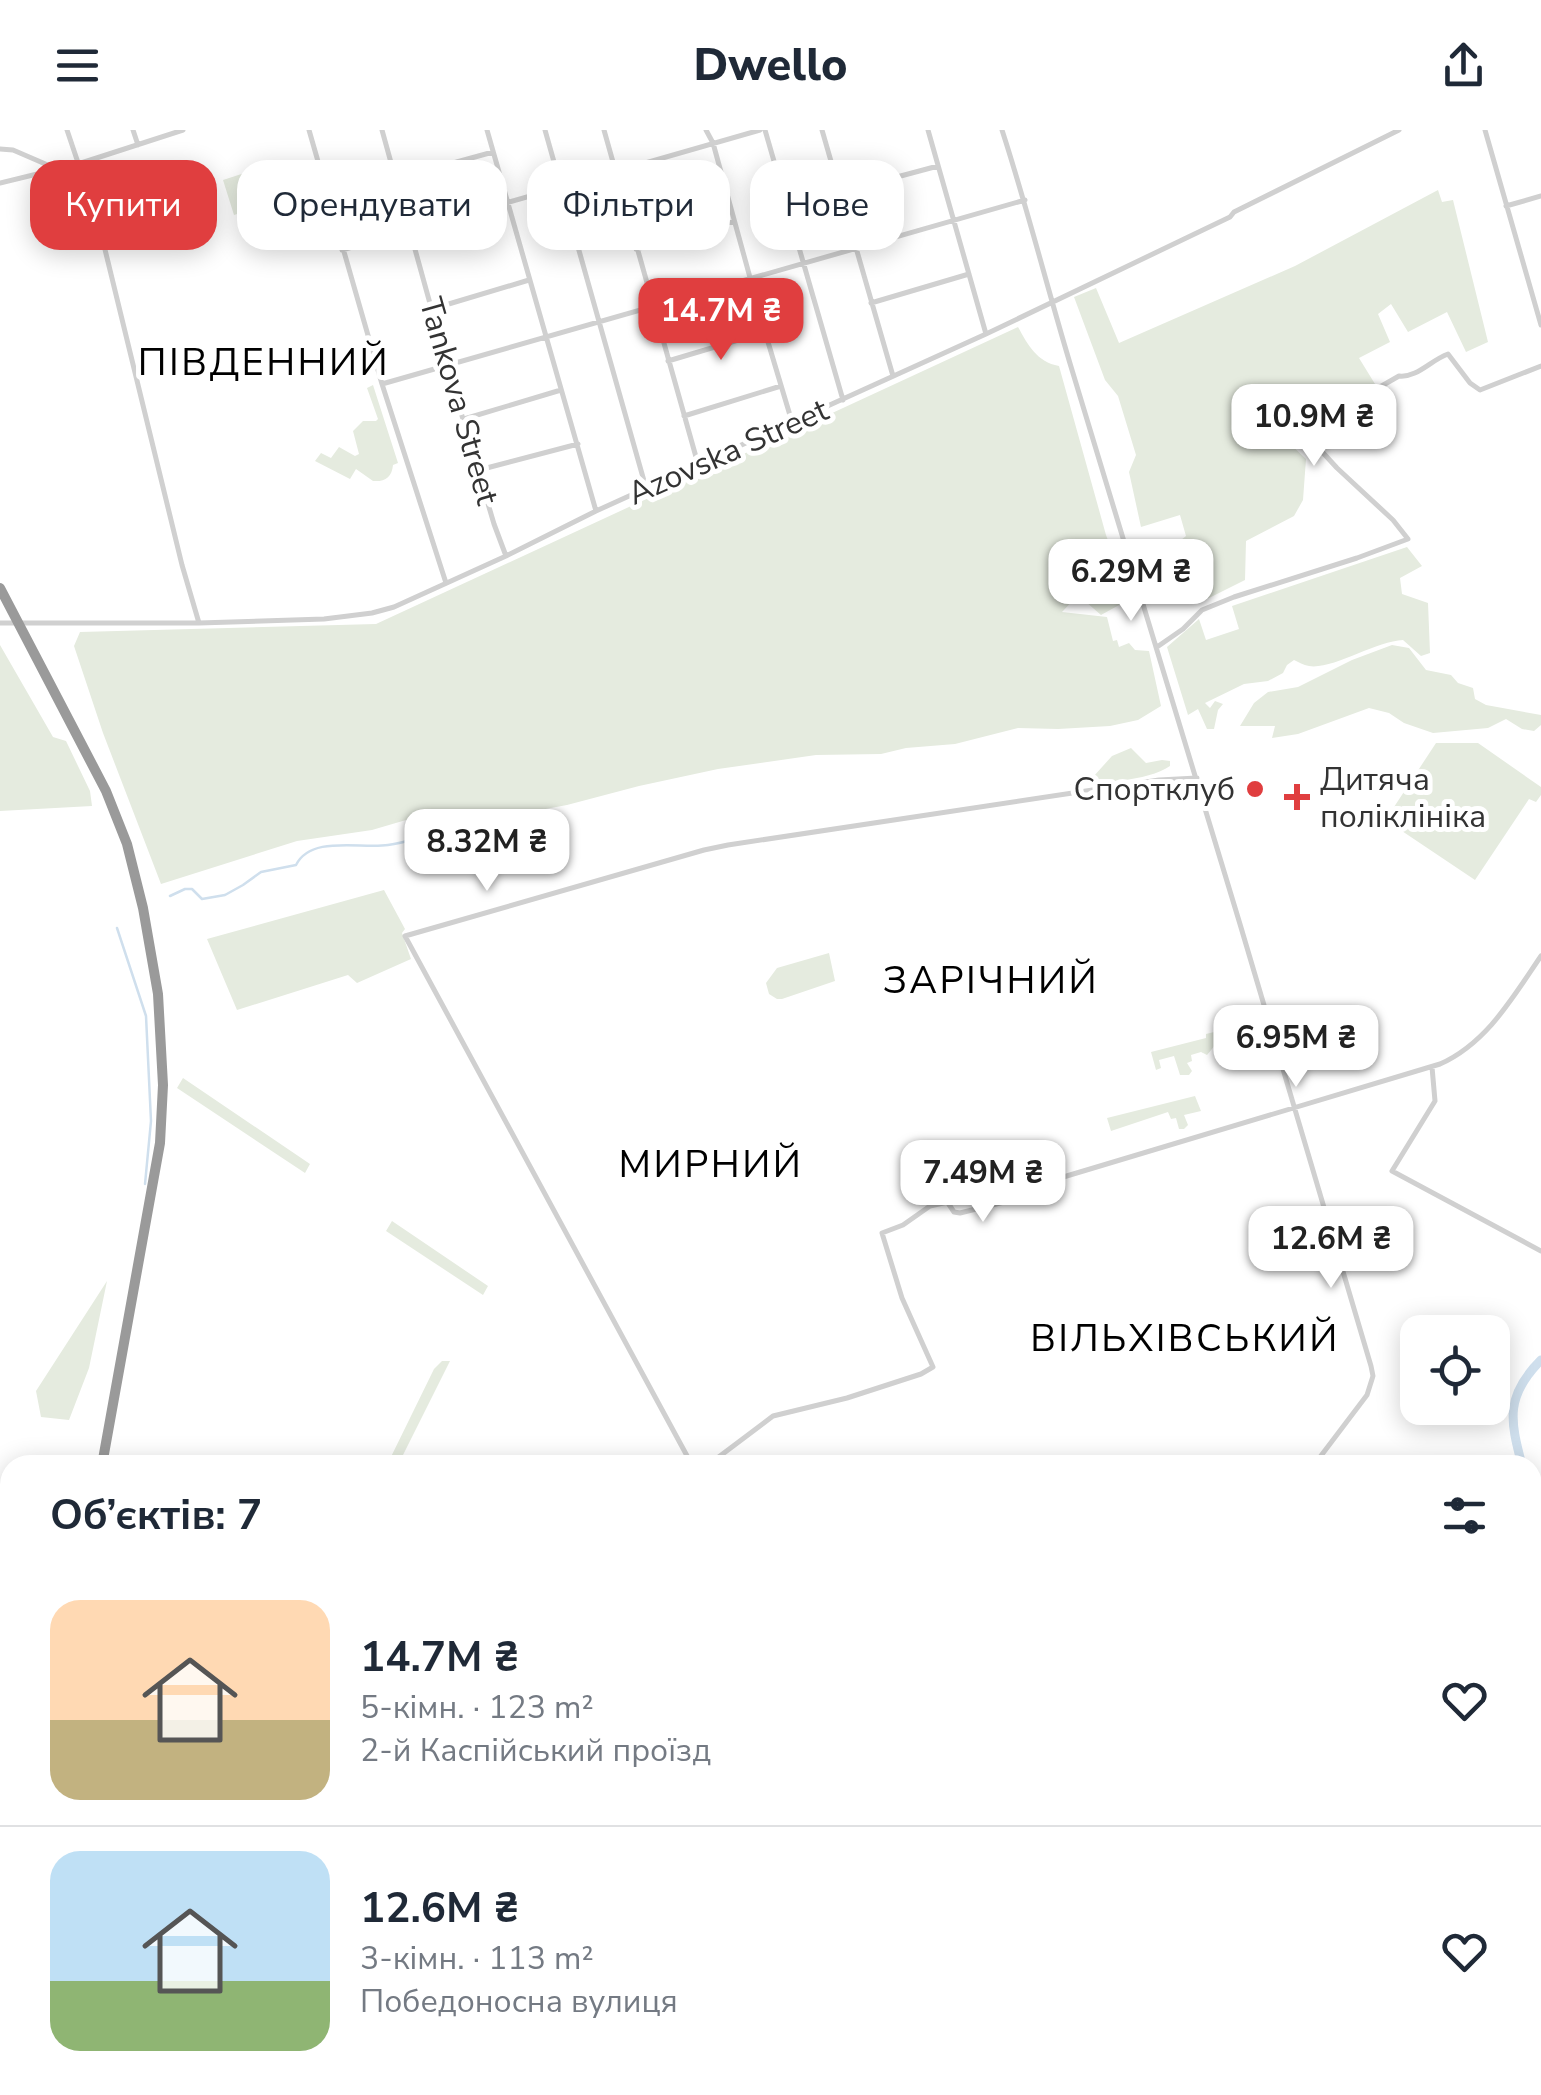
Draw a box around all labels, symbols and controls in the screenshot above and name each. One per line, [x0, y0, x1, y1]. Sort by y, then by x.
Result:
text: Dwello [693, 35, 848, 96]
icon: menu [50, 38, 105, 93]
icon: share [1436, 38, 1491, 93]
chip: Купити [30, 160, 217, 250]
chip: Орендувати [237, 160, 507, 250]
chip: Фільтри [527, 160, 730, 250]
chip: Нове [750, 160, 904, 250]
pin: 14.7M ₴ [629, 278, 813, 363]
text: 14.7M ₴ [660, 289, 782, 332]
street label: Tankova Street [409, 292, 509, 510]
district label: ПІВДЕННИЙ [138, 337, 390, 388]
pin: 10.9M ₴ [1222, 384, 1406, 469]
street label: Azovska Street [621, 388, 836, 515]
text: 10.9M ₴ [1253, 395, 1375, 438]
pin: 6.29M ₴ [1039, 539, 1223, 624]
text: 6.29M ₴ [1070, 550, 1192, 593]
place label: Дитяча поліклініка [1320, 758, 1486, 838]
place label: Спортклуб [1073, 768, 1235, 811]
marker: Спортклуб [1244, 778, 1266, 800]
marker: Дитяча поліклініка [1284, 784, 1310, 810]
pin: 8.32M ₴ [395, 809, 579, 894]
text: 8.32M ₴ [426, 820, 548, 863]
district label: ЗАРІЧНИЙ [883, 955, 1099, 1006]
pin: 6.95M ₴ [1204, 1005, 1388, 1090]
text: 6.95M ₴ [1235, 1016, 1357, 1059]
district label: МИРНИЙ [619, 1139, 803, 1190]
pin: 7.49M ₴ [891, 1140, 1075, 1225]
text: 7.49M ₴ [922, 1151, 1044, 1194]
pin: 12.6M ₴ [1239, 1206, 1423, 1291]
text: 12.6M ₴ [1270, 1217, 1392, 1260]
district label: ВІЛЬХІВСЬКИЙ [1030, 1313, 1340, 1364]
map controls [1400, 1315, 1510, 1425]
button: locate [1400, 1315, 1510, 1425]
text: Об’єктів: 7 [50, 1487, 262, 1544]
icon: filters [1437, 1488, 1492, 1543]
text: 14.7M ₴ [360, 1629, 519, 1686]
icon: home [130, 1640, 250, 1760]
icon: heart [1437, 1673, 1492, 1728]
text: 5-кімн. · 123 m² [360, 1686, 594, 1729]
text: 2-й Каспійський проїзд [360, 1729, 711, 1772]
text: 12.6M ₴ [360, 1880, 519, 1937]
icon: home [130, 1891, 250, 2011]
icon: heart [1437, 1924, 1492, 1979]
text: 3-кімн. · 113 m² [360, 1937, 594, 1980]
text: Победоносна вулиця [360, 1980, 678, 2023]

